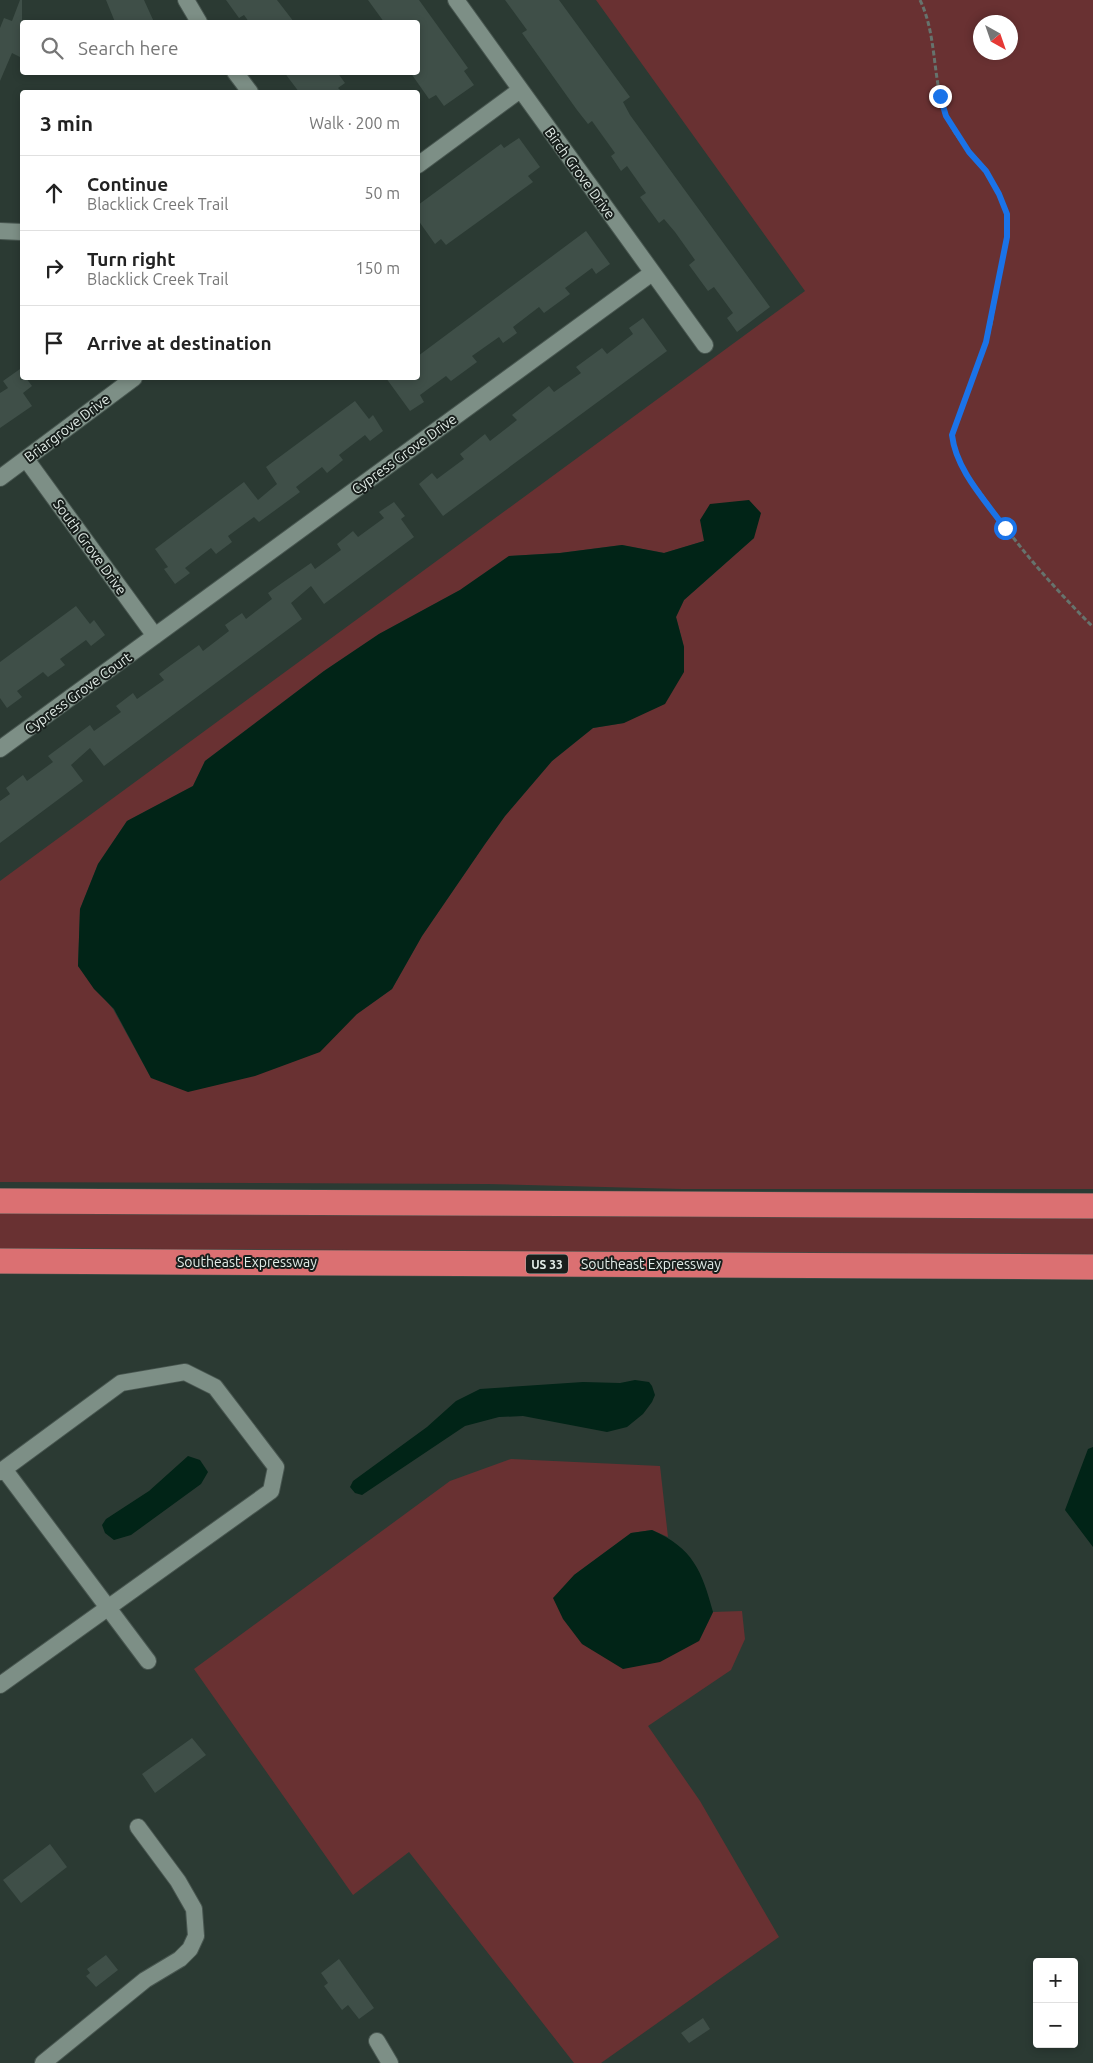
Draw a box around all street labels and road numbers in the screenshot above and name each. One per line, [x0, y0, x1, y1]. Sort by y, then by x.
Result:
street label: Birch Grove Drive [542, 124, 618, 222]
street label: Briargrove Drive [21, 391, 113, 465]
street label: Cypress Grove Drive [349, 411, 459, 497]
street label: South Grove Drive [50, 496, 130, 598]
street label: Cypress Grove Court [22, 649, 135, 737]
street label: Southeast Expressway [177, 1254, 317, 1270]
road number: US 33 [526, 1254, 568, 1274]
street label: Southeast Expressway [581, 1256, 721, 1272]

